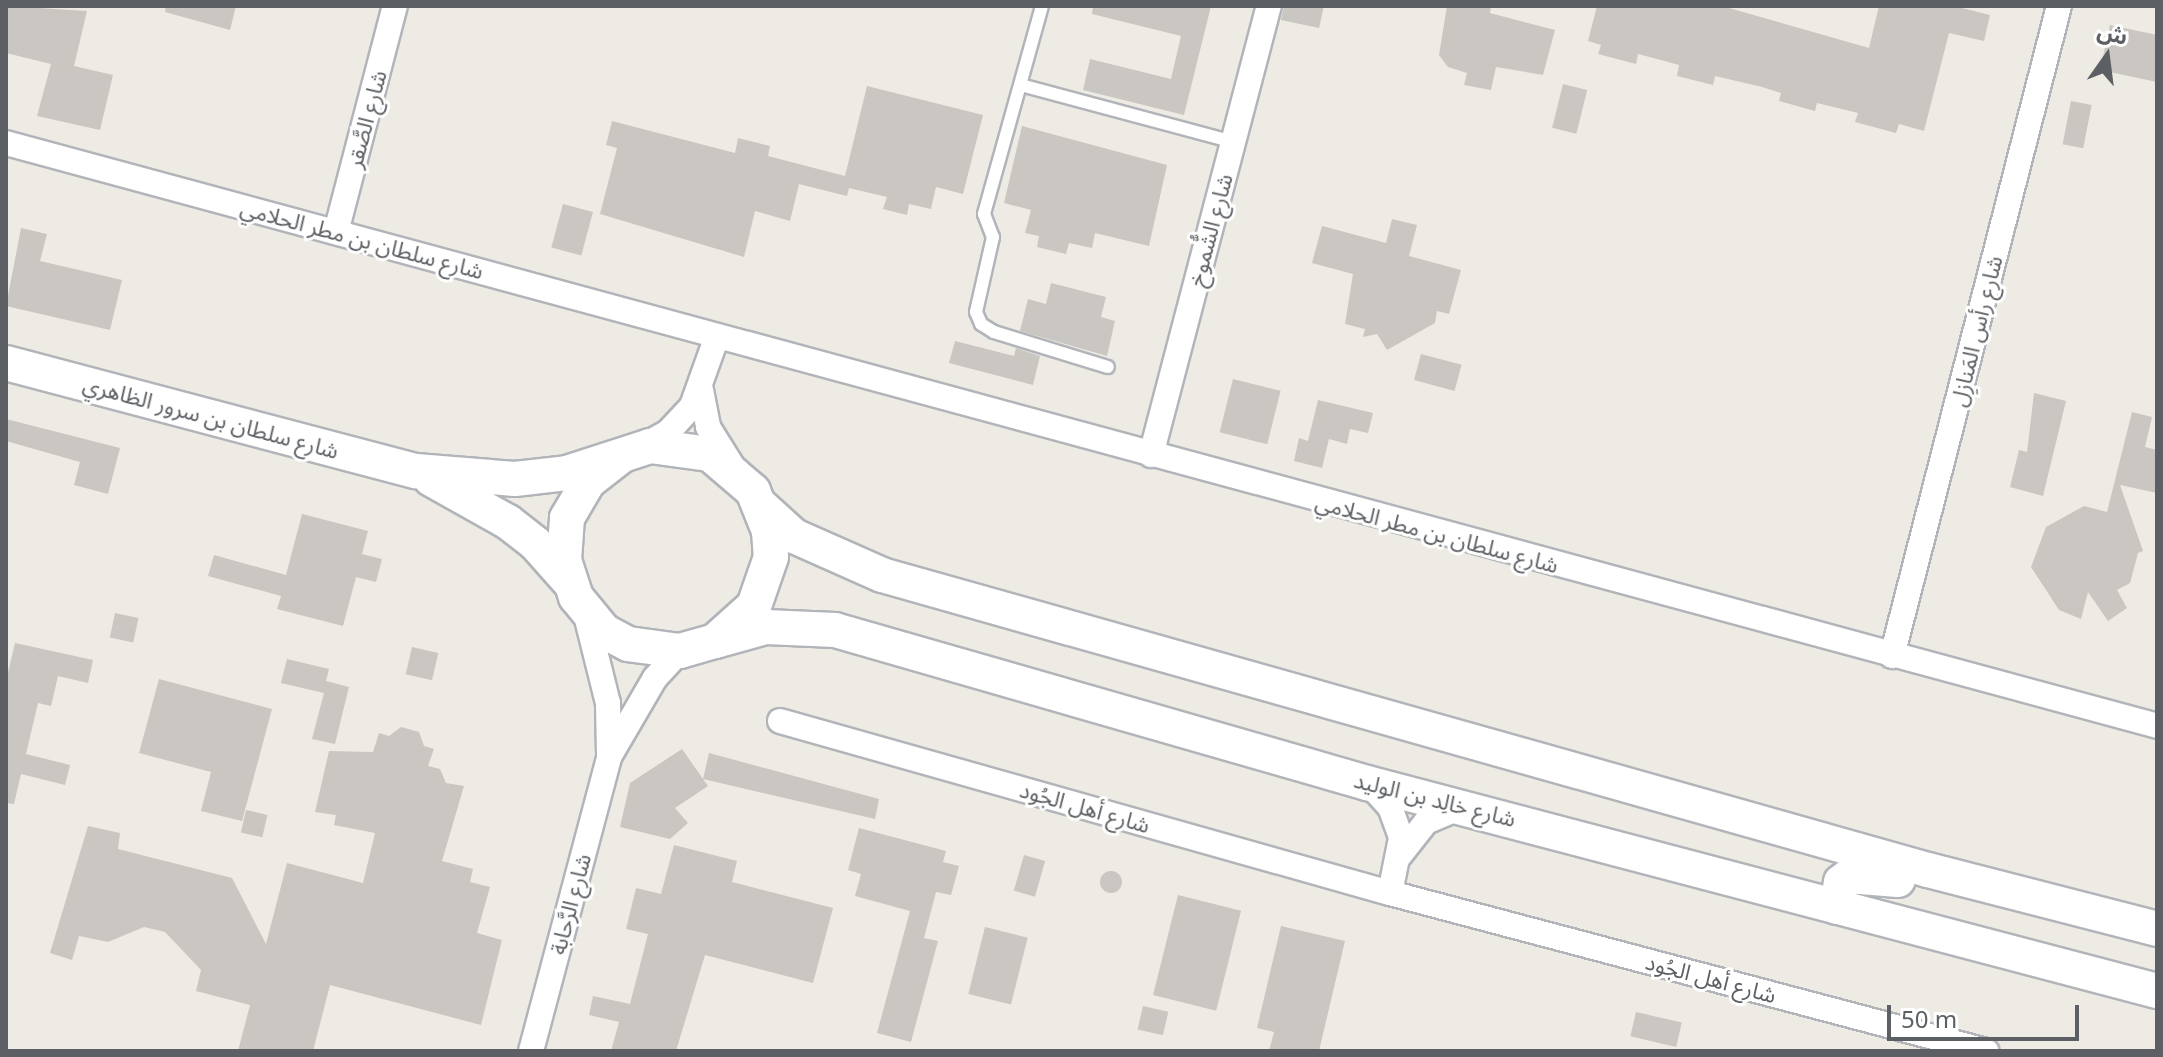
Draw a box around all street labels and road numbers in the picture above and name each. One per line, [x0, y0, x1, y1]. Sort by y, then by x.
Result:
street label: شارع الصَّقر [340, 67, 392, 171]
street label: شارع الشُّموخ [1182, 171, 1238, 289]
street label: شارع سلطان بن مطر الحلامي [238, 194, 486, 284]
street label: شارع رأس المَنازِل [1944, 253, 2008, 409]
street label: شارع سلطان بن سرور الظاهري [80, 370, 342, 464]
street label: شارع سلطان بن مطر الحلامي [1313, 488, 1561, 578]
street label: شارع خالِد بن الوليد [1351, 766, 1519, 832]
street label: شارع أهل الجُود [1017, 776, 1153, 838]
street label: شارع الرَّحابة [544, 851, 596, 957]
street label: شارع أهل الجُود [1643, 948, 1779, 1008]

